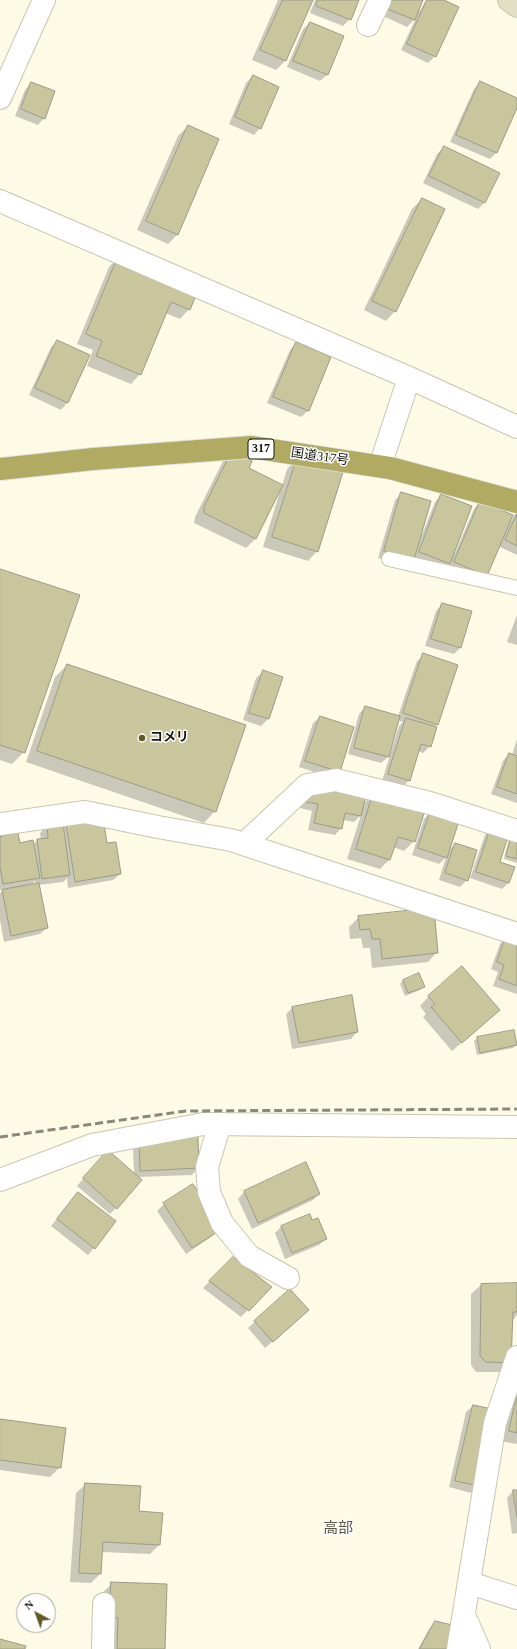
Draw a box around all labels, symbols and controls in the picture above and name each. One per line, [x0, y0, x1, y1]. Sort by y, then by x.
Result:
road number: 317 [248, 439, 274, 459]
street label: 国道317号 [290, 445, 350, 469]
place label: コメリ [150, 730, 189, 746]
marker: コメリ [137, 733, 147, 743]
district label: 高部 [323, 1520, 353, 1538]
north arrow [16, 1593, 56, 1633]
text: N [22, 1598, 36, 1612]

